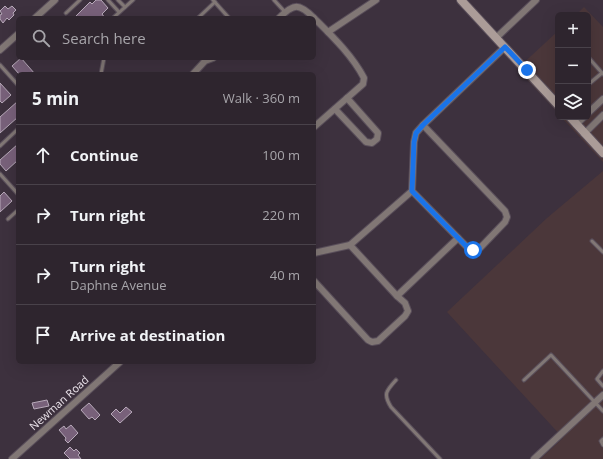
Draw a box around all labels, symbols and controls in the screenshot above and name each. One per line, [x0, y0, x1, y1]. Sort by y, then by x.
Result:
map controls [555, 12, 591, 120]
button: + [555, 12, 591, 48]
search box [16, 16, 316, 60]
icon: search [30, 27, 52, 49]
text: Search here [62, 28, 146, 48]
button: − [555, 48, 591, 84]
route end [518, 61, 536, 79]
button: layers [555, 84, 591, 120]
text: 5 min [32, 87, 79, 110]
text: Walk · 360 m [223, 89, 300, 107]
icon: ahead [32, 144, 54, 166]
text: Continue [70, 145, 138, 165]
text: 100 m [262, 146, 300, 164]
icon: right [32, 204, 54, 226]
text: Turn right [70, 205, 145, 225]
text: 220 m [262, 206, 300, 224]
route start [464, 241, 482, 259]
text: Turn right [70, 256, 145, 276]
icon: right [32, 264, 54, 286]
text: 40 m [270, 266, 300, 284]
text: Daphne Avenue [70, 276, 167, 294]
icon: arrive [32, 324, 54, 346]
text: Arrive at destination [70, 325, 225, 345]
street label: Newman Road [26, 372, 92, 433]

